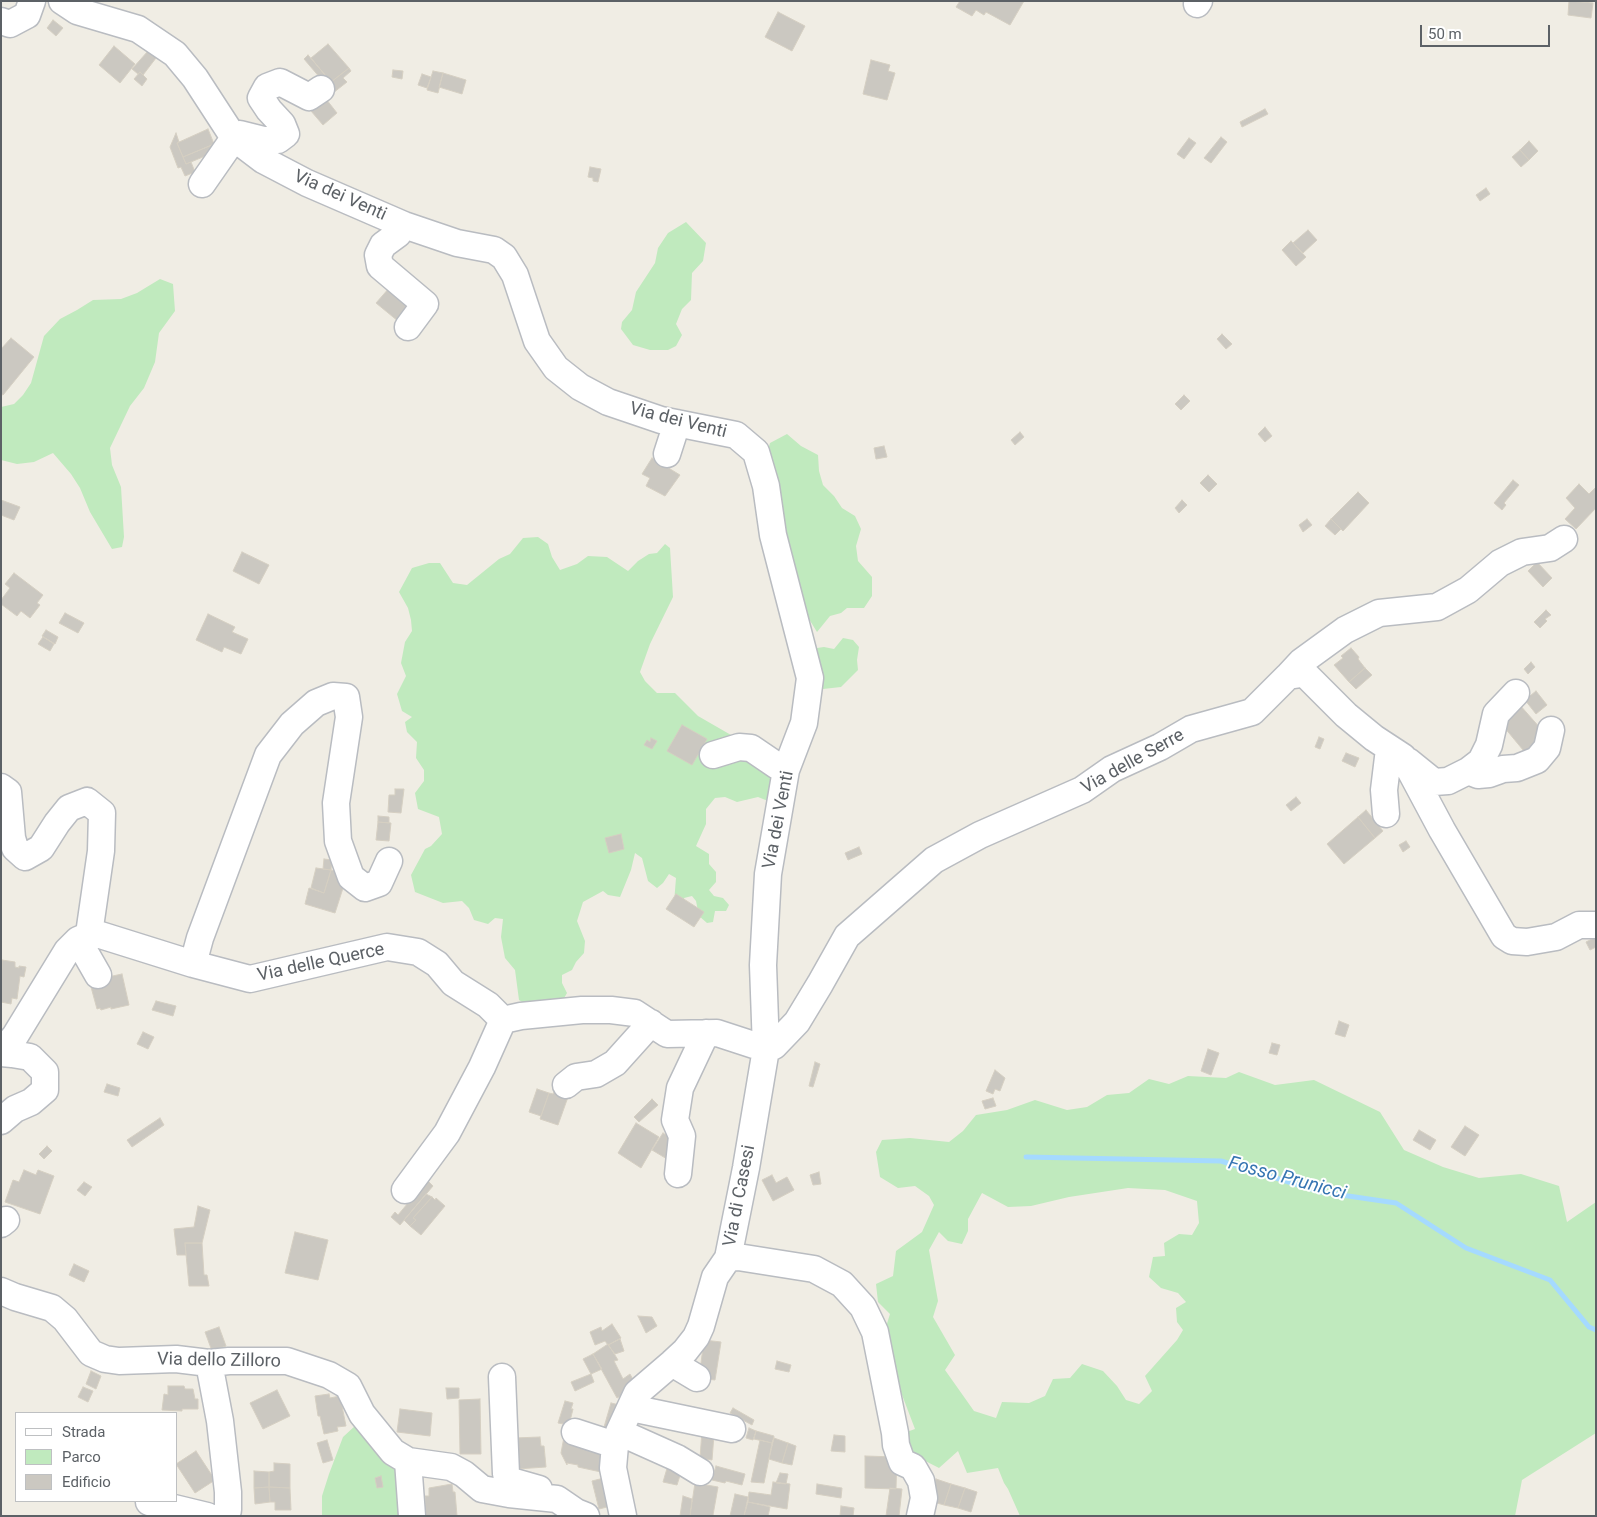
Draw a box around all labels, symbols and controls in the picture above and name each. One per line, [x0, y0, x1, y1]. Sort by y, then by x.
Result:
scale bar [1422, 15, 1552, 47]
text: 50 m [1428, 25, 1462, 43]
street label: Via dei Venti [290, 166, 390, 226]
street label: Via dei Venti [627, 398, 729, 444]
street label: Via delle Serre [1078, 725, 1188, 799]
street label: Via dei Venti [759, 769, 799, 871]
street label: Via delle Querce [256, 939, 386, 987]
street label: Via di Casesi [720, 1143, 760, 1249]
water label: Fosso Prunicci [1226, 1152, 1348, 1206]
street label: Via dello Zilloro [157, 1349, 281, 1373]
legend [15, 1412, 178, 1502]
text: Strada [62, 1423, 105, 1441]
text: Parco [62, 1448, 101, 1466]
text: Edificio [62, 1473, 111, 1491]

